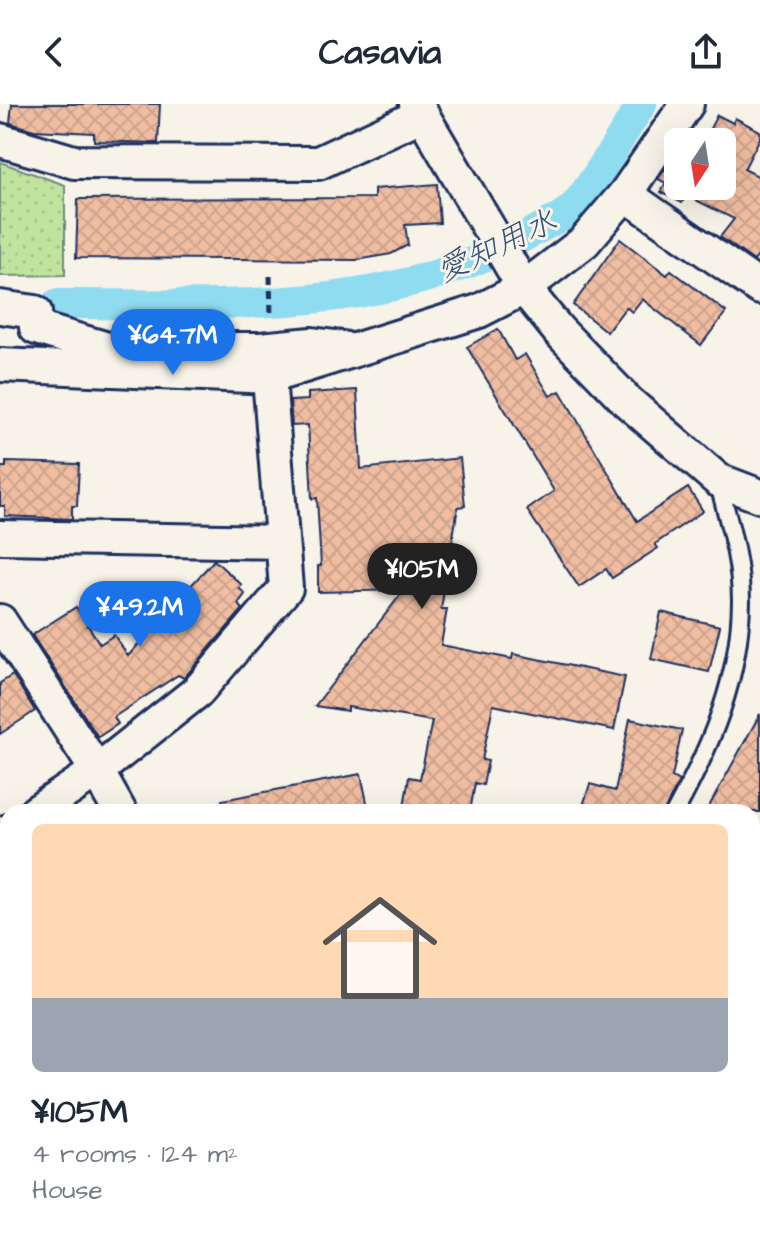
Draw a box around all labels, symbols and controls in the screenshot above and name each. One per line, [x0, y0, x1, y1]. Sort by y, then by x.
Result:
text: Casavia [319, 27, 441, 78]
icon: back [32, 30, 76, 74]
icon: share [684, 30, 728, 74]
north arrow [664, 128, 736, 200]
map controls [664, 128, 736, 200]
water label: 愛知用水 [429, 199, 564, 294]
pin: ¥64.7M [108, 309, 238, 377]
text: ¥64.7M [128, 317, 218, 353]
pin: ¥105M [366, 543, 478, 611]
text: ¥105M [385, 551, 459, 587]
pin: ¥49.2M [75, 581, 205, 649]
text: ¥49.2M [97, 589, 183, 625]
icon: home [308, 876, 452, 1020]
text: ¥105M [32, 1088, 128, 1136]
text: 4 rooms · 124 m² [32, 1136, 238, 1172]
text: House [32, 1172, 103, 1208]

